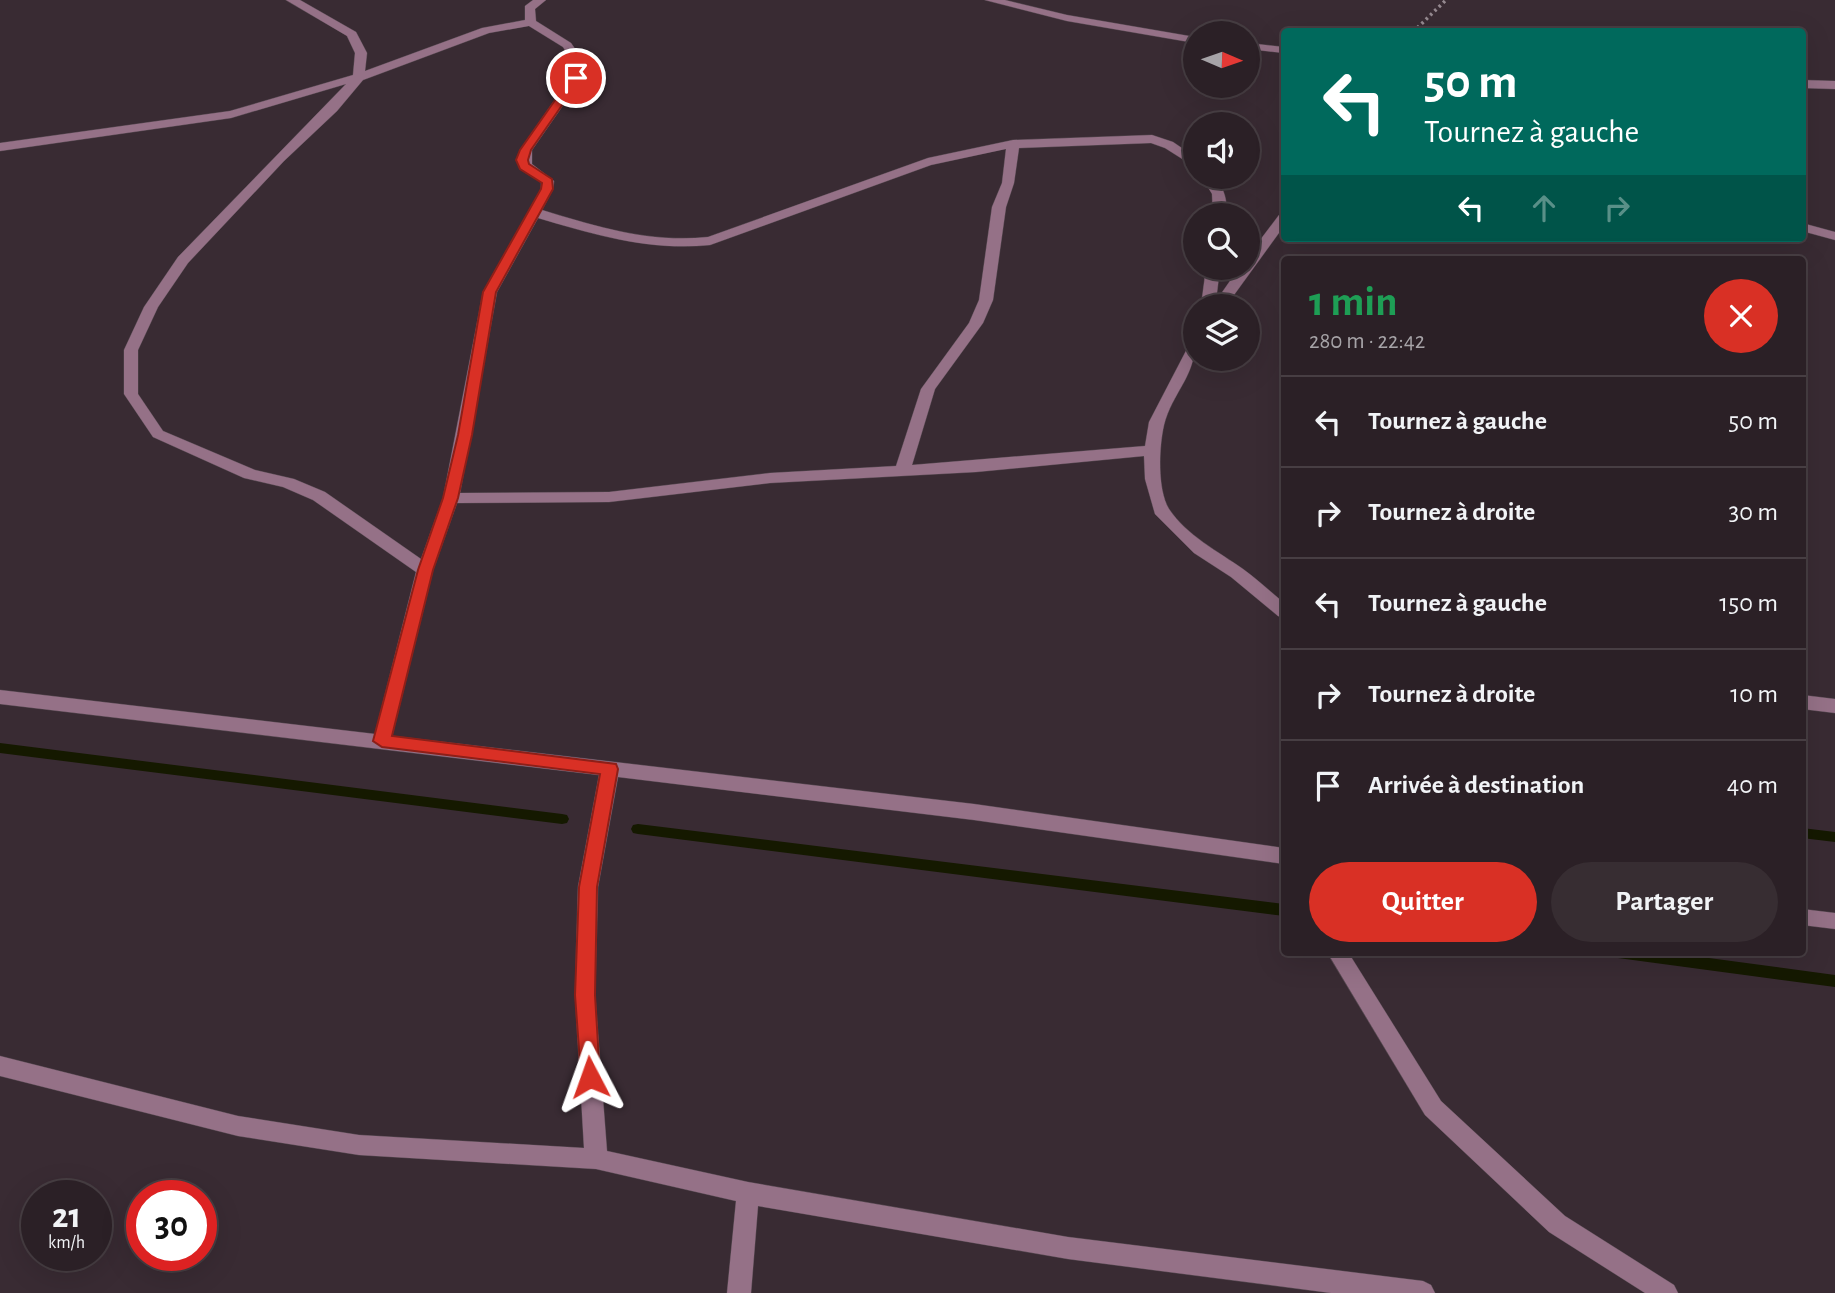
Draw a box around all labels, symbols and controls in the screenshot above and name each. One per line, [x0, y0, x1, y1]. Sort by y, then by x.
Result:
north arrow [1183, 21, 1260, 98]
map controls [1183, 21, 1260, 371]
pin [546, 48, 606, 108]
icon: left [1309, 56, 1400, 147]
text: 50 m [1424, 58, 1518, 107]
icon: arrive [557, 59, 595, 97]
button: sound [1183, 112, 1260, 189]
text: Tournez à gauche [1424, 116, 1639, 148]
icon: left [1452, 189, 1490, 227]
icon: ahead [1525, 189, 1563, 227]
icon: right [1598, 189, 1636, 227]
button: search [1183, 203, 1260, 280]
button: close [1704, 279, 1778, 353]
text: 1 min [1309, 281, 1398, 323]
button: layers [1183, 294, 1260, 371]
text: 280 m · 22:42 [1309, 330, 1425, 353]
icon: left [1309, 403, 1347, 441]
text: Tournez à gauche [1368, 408, 1547, 434]
text: 50 m [1728, 408, 1778, 434]
icon: right [1309, 494, 1347, 532]
text: Tournez à droite [1368, 499, 1535, 525]
text: 30 m [1728, 499, 1778, 525]
icon: left [1309, 585, 1347, 623]
text: Tournez à gauche [1368, 590, 1547, 616]
text: 150 m [1719, 590, 1778, 616]
icon: right [1309, 676, 1347, 714]
text: Tournez à droite [1368, 681, 1535, 707]
text: 10 m [1730, 681, 1778, 707]
icon: arrive [1309, 767, 1347, 805]
text: Arrivée à destination [1368, 772, 1584, 798]
text: 40 m [1727, 772, 1778, 798]
button: Quitter [1309, 862, 1537, 942]
button: Partager [1551, 862, 1778, 942]
position arrow [553, 1040, 627, 1114]
speed limit sign: 30 [126, 1180, 217, 1271]
text: 21 [52, 1199, 81, 1234]
text: km/h [48, 1234, 85, 1252]

